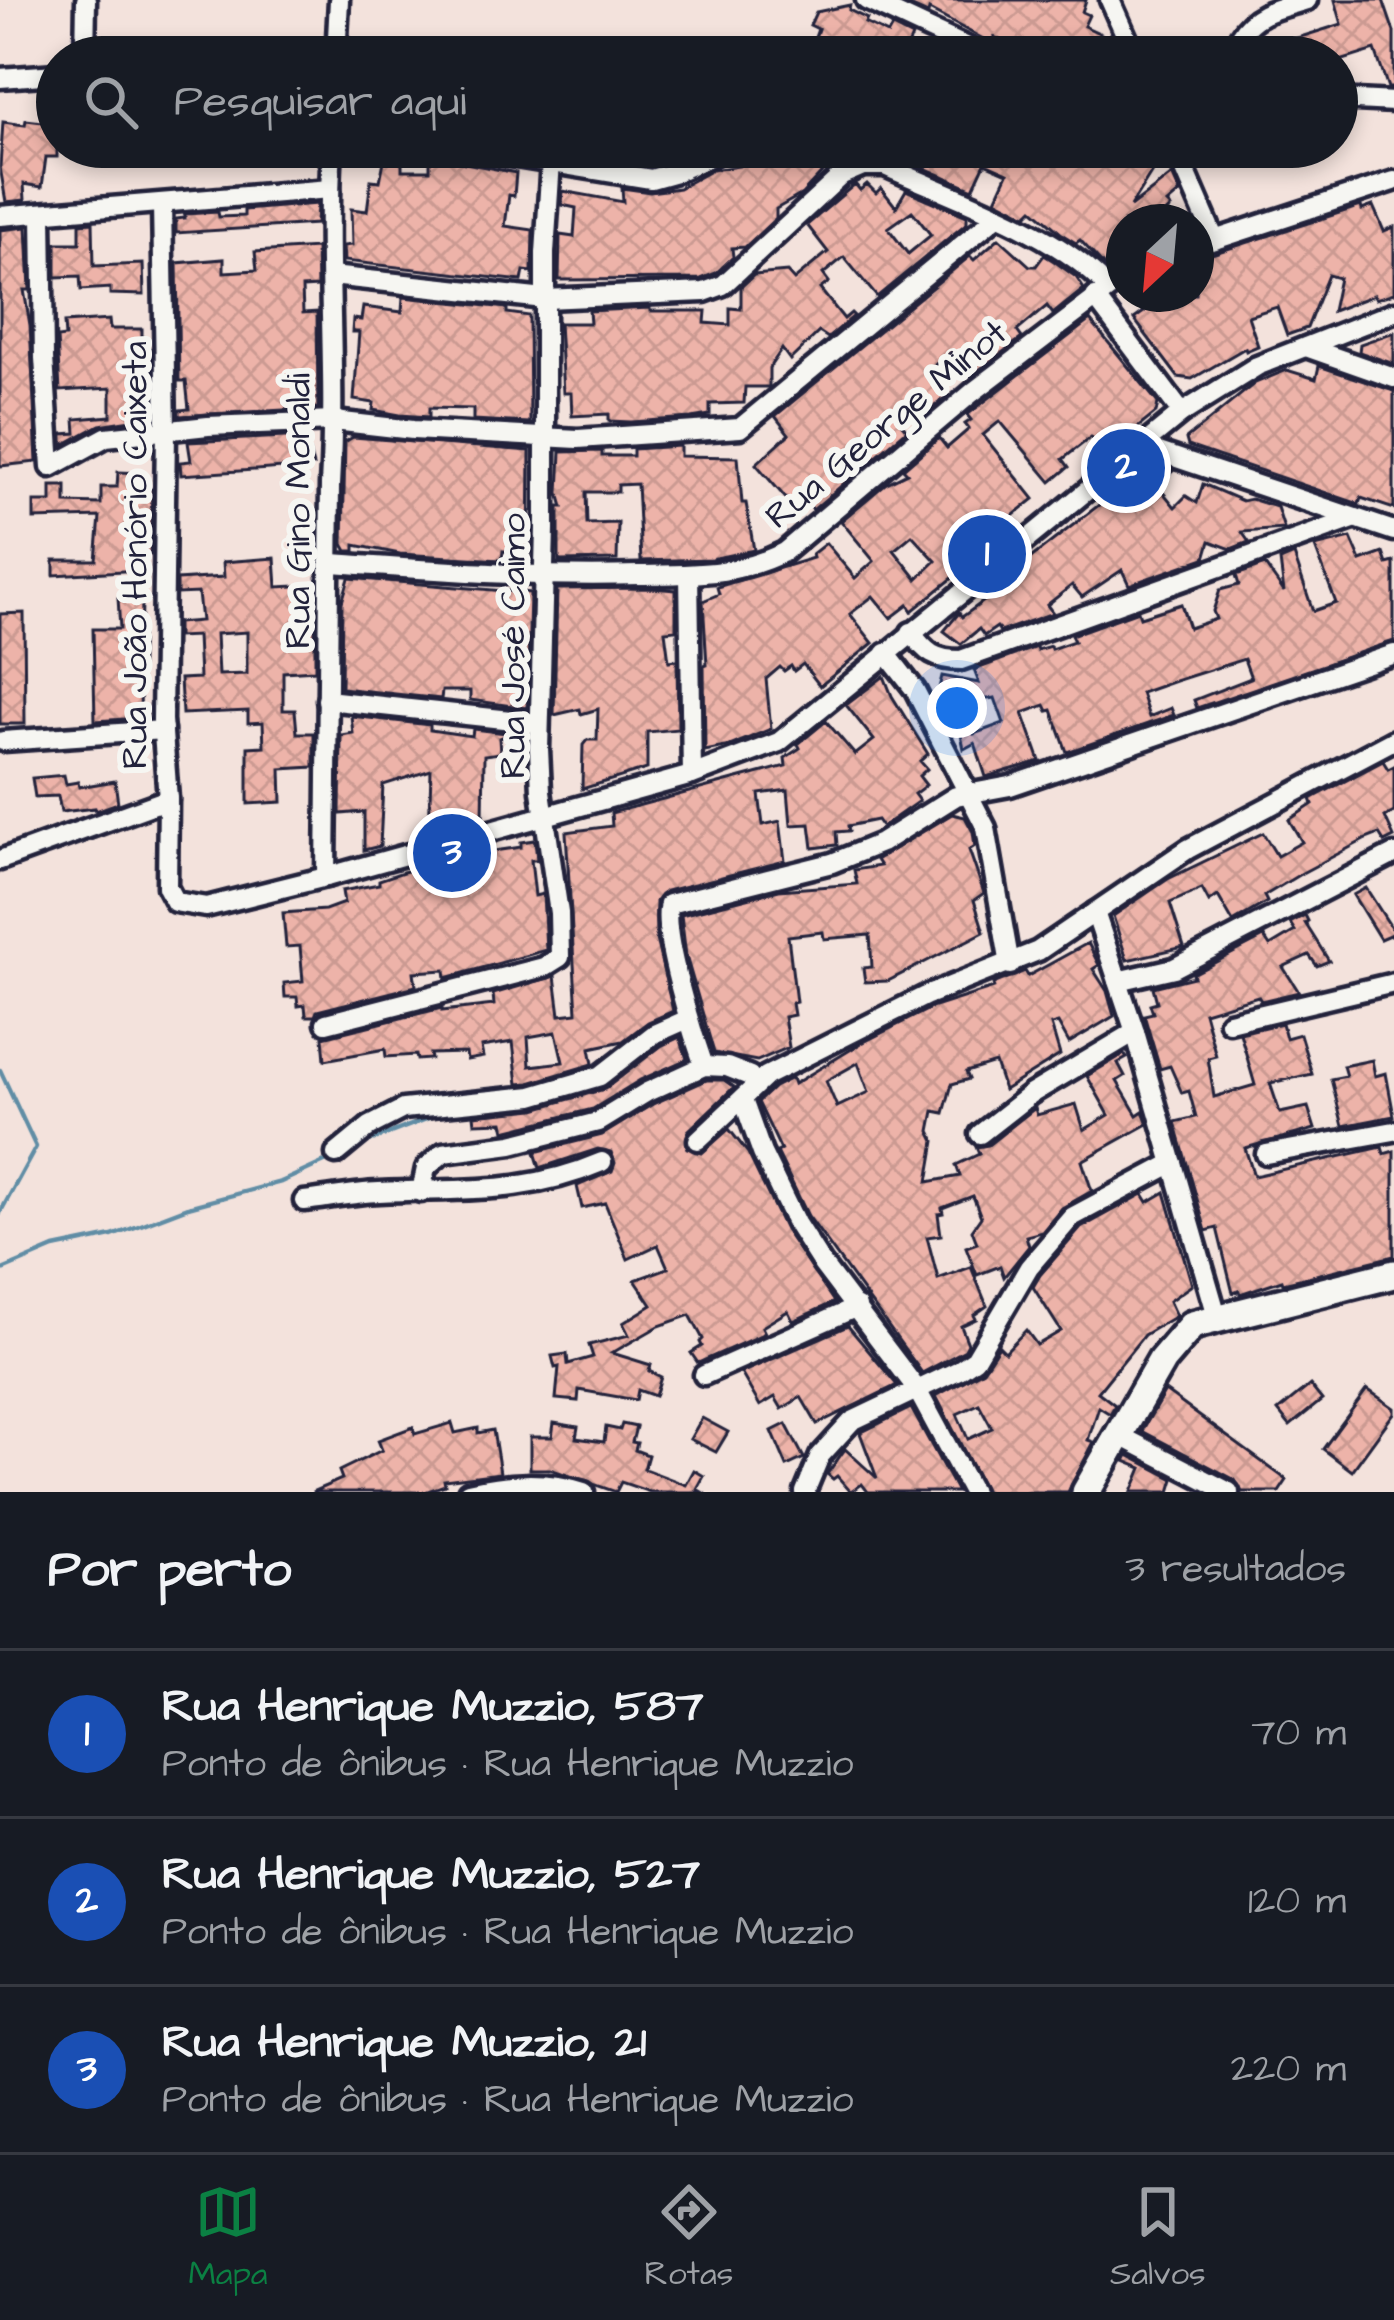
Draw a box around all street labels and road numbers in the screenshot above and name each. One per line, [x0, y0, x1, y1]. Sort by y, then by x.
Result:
street label: Rua George Minot [755, 308, 1020, 542]
street label: Rua João Honório Caixeta [110, 341, 161, 769]
street label: Rua Gino Monaldi [273, 373, 324, 649]
street label: Rua José Caimo [488, 513, 539, 779]

